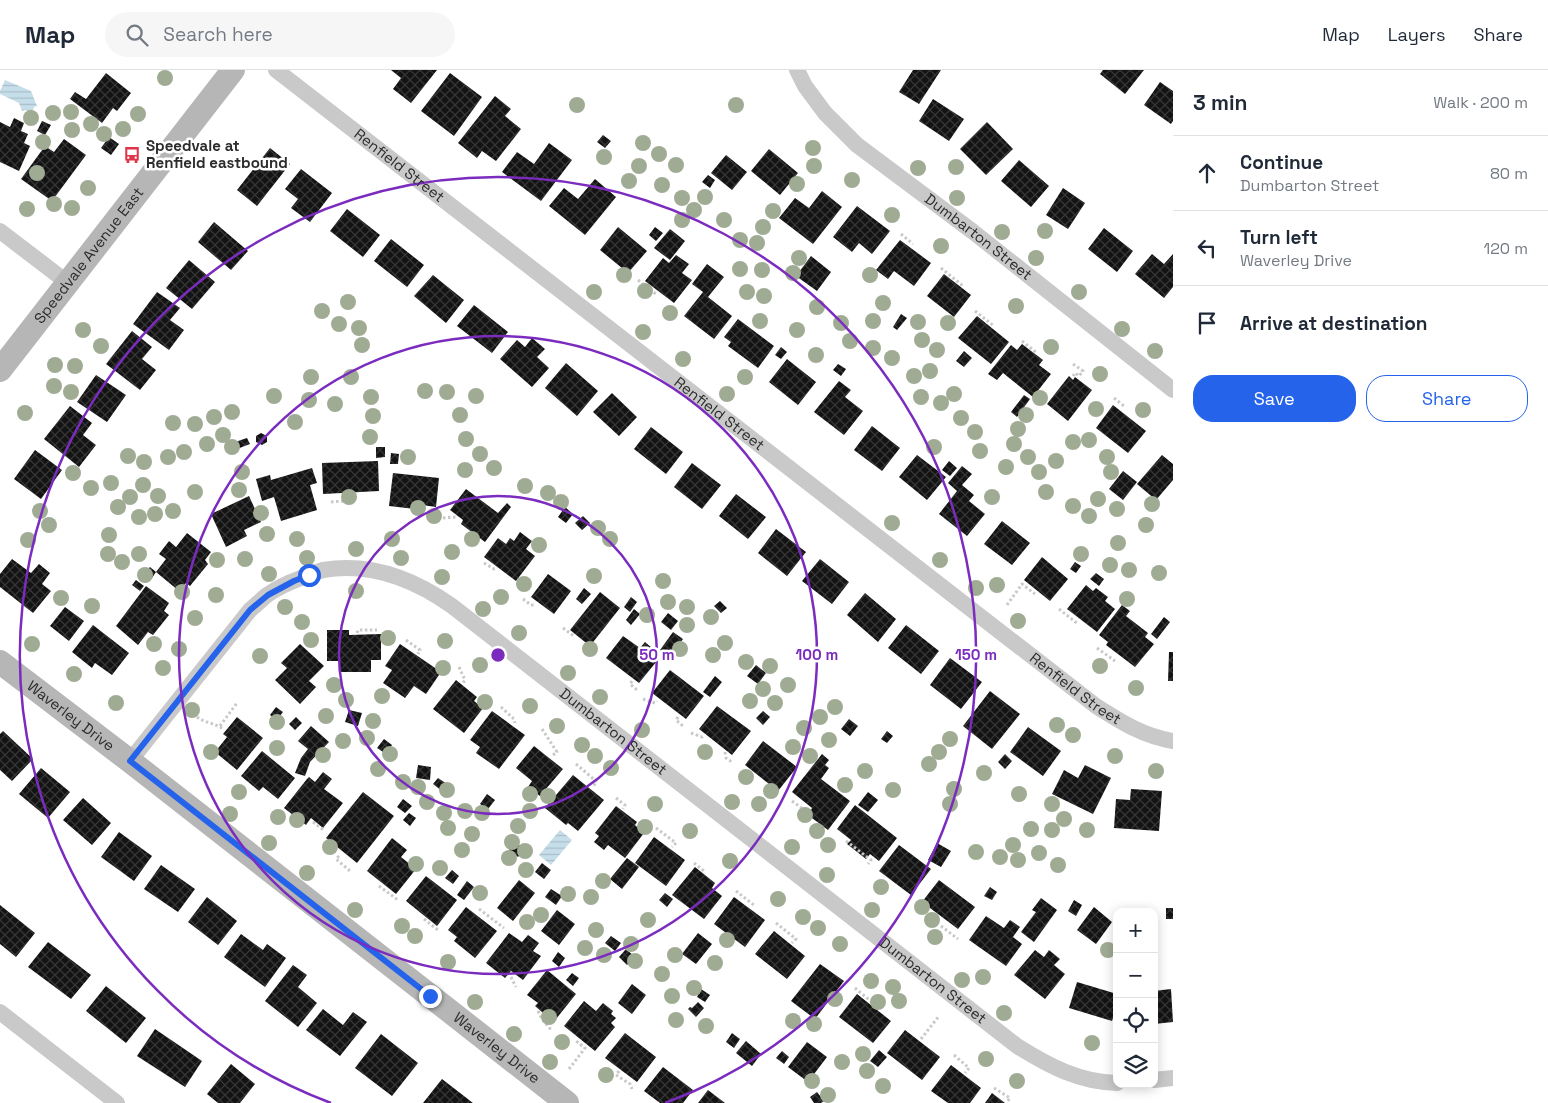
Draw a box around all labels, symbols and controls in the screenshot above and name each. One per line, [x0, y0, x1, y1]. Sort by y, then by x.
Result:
search box [105, 12, 455, 57]
text: Map [25, 19, 75, 50]
icon: search [123, 21, 151, 49]
text: Search here [163, 22, 273, 47]
text: Map [1322, 23, 1360, 46]
text: Layers [1388, 23, 1445, 46]
text: Share [1473, 23, 1523, 46]
text: 3 min [1193, 89, 1248, 116]
text: Walk · 200 m [1433, 92, 1528, 113]
street label: Renfield Street [351, 124, 449, 206]
place label: Speedvale at Renfield eastbound [146, 136, 288, 172]
bus stop icon: Speedvale at Renfield eastbound [122, 145, 142, 165]
text: Continue [1240, 150, 1323, 175]
icon: ahead [1193, 159, 1221, 187]
text: 80 m [1490, 163, 1528, 184]
text: Dumbarton Street [1240, 175, 1379, 196]
street label: Speedvale Avenue East [30, 183, 148, 327]
street label: Dumbarton Street [921, 189, 1036, 284]
text: Turn left [1240, 225, 1318, 250]
icon: left [1193, 234, 1221, 262]
text: 120 m [1484, 238, 1528, 259]
text: Waverley Drive [1240, 250, 1352, 271]
icon: arrive [1193, 309, 1221, 337]
text: Arrive at destination [1240, 311, 1428, 336]
street label: Renfield Street [671, 372, 769, 454]
button: Save [1193, 375, 1356, 422]
button: Share [1366, 375, 1528, 422]
route start [298, 564, 321, 587]
text: 50 m [639, 645, 675, 664]
text: 100 m [796, 645, 838, 664]
text: 150 m [955, 645, 997, 664]
centre of rings [489, 646, 507, 664]
street label: Renfield Street [1026, 648, 1125, 729]
street label: Waverley Drive [24, 676, 119, 755]
street label: Dumbarton Street [556, 684, 671, 779]
map controls [1113, 908, 1158, 1088]
button: + [1113, 908, 1158, 953]
street label: Dumbarton Street [876, 932, 991, 1028]
button: − [1113, 953, 1158, 998]
route end [419, 985, 442, 1008]
button: locate [1113, 998, 1158, 1043]
street label: Waverley Drive [450, 1008, 544, 1088]
button: layers [1113, 1043, 1158, 1088]

